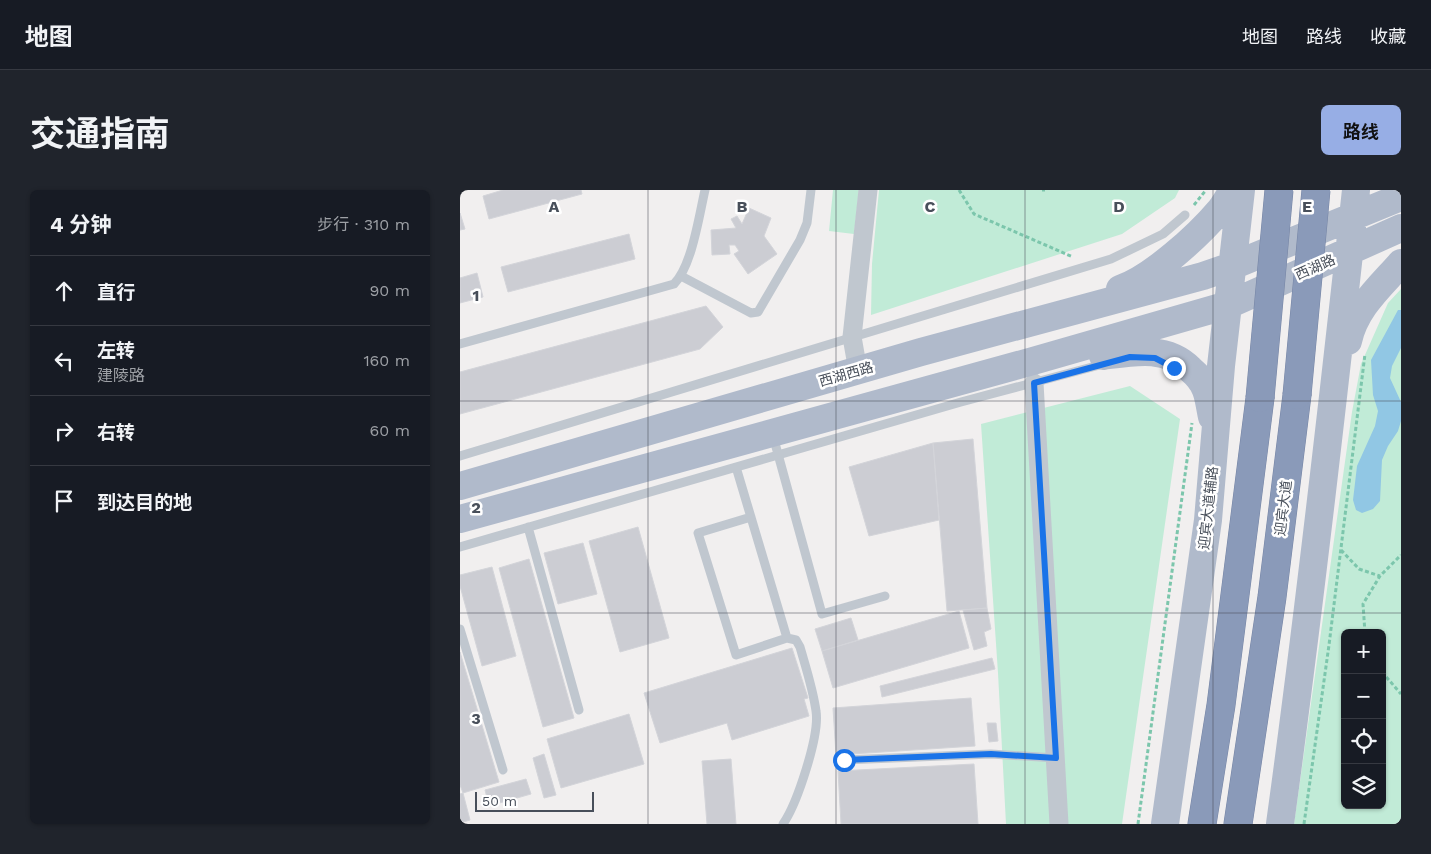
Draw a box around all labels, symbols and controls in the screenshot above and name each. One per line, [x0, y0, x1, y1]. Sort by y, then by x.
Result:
text: 地图 [25, 23, 73, 51]
text: 地图 [1242, 26, 1278, 47]
text: 路线 [1306, 26, 1342, 47]
text: 收藏 [1370, 26, 1406, 47]
button: 路线 [1321, 105, 1401, 155]
text: 交通指南 [30, 113, 170, 155]
text: A [549, 197, 560, 216]
text: B [737, 197, 748, 216]
text: C [925, 197, 936, 216]
text: D [1113, 197, 1125, 216]
text: E [1302, 197, 1312, 216]
text: 4 分钟 [50, 212, 112, 237]
text: 步行 · 310 m [317, 215, 410, 234]
street label: 西湖路 [1293, 251, 1337, 283]
icon: ahead [50, 277, 78, 305]
text: 直行 [97, 281, 135, 304]
text: 90 m [369, 281, 410, 300]
text: 1 [473, 286, 479, 305]
text: 左转 [97, 339, 135, 362]
icon: left [50, 347, 78, 375]
text: 160 m [363, 351, 410, 370]
route end [1163, 357, 1186, 380]
street label: 西湖西路 [817, 359, 875, 389]
text: 建陵路 [97, 366, 145, 385]
icon: right [50, 417, 78, 445]
text: 右转 [97, 421, 135, 444]
text: 60 m [370, 421, 410, 440]
street label: 迎宾大道辅路 [1196, 465, 1220, 551]
street label: 迎宾大道 [1272, 479, 1294, 537]
icon: arrive [50, 487, 78, 515]
text: 到达目的地 [97, 491, 192, 514]
text: 2 [471, 498, 481, 517]
map controls [1341, 629, 1386, 809]
button: + [1341, 629, 1386, 674]
button: − [1341, 674, 1386, 719]
text: 3 [471, 709, 481, 728]
button: locate [1341, 719, 1386, 764]
route start [833, 749, 856, 772]
button: layers [1341, 764, 1386, 809]
scale bar [475, 789, 594, 812]
text: 50 m [482, 793, 517, 809]

